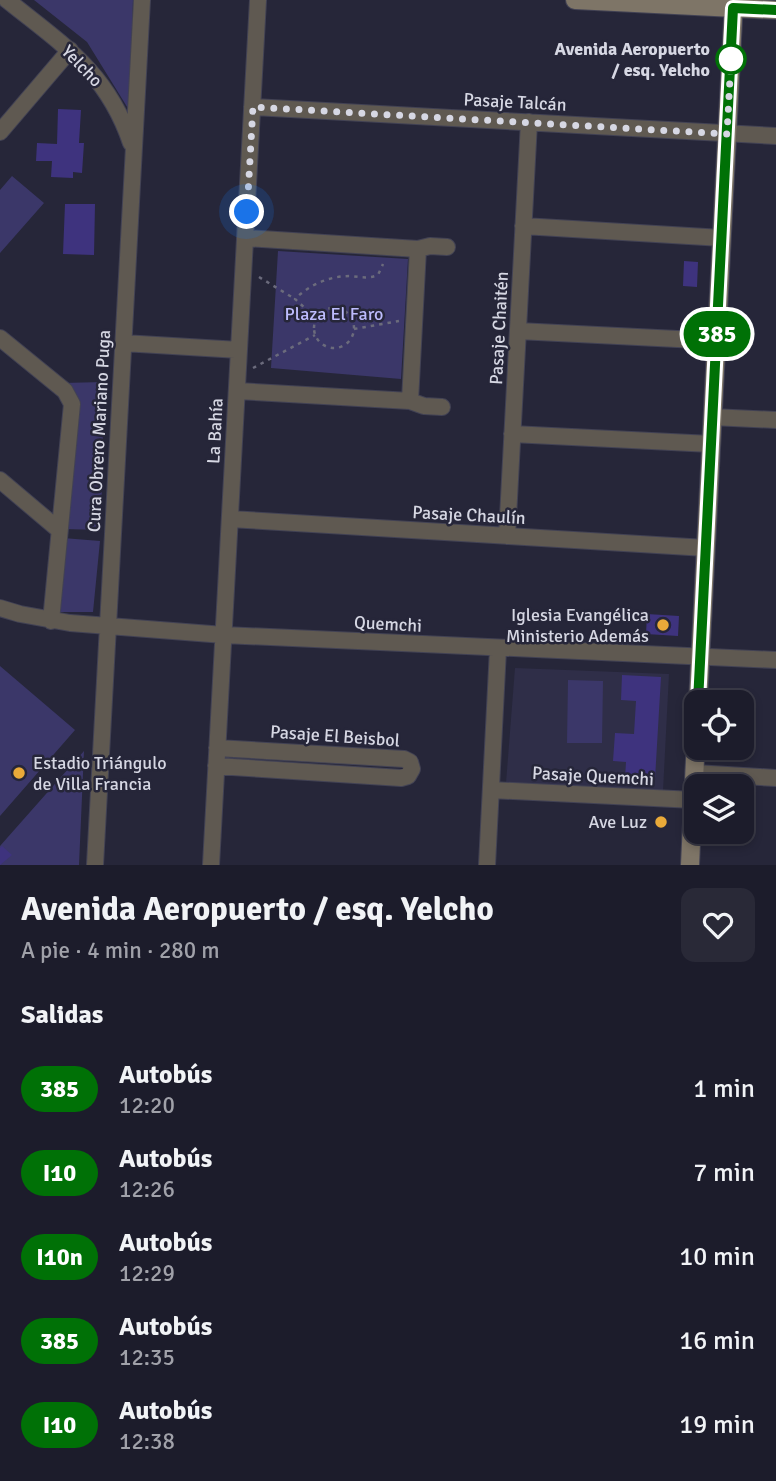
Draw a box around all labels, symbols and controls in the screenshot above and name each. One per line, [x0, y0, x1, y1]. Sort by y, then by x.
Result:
place label: Avenida Aeropuerto / esq. Yelcho [555, 38, 710, 81]
street label: Yelcho [57, 40, 107, 92]
marker: Avenida Aeropuerto / esq. Yelcho [716, 44, 746, 74]
street label: Pasaje Talcán [463, 88, 567, 116]
your location [229, 194, 264, 229]
street label: Pasaje Chaitén [485, 271, 513, 385]
park label: Plaza El Faro [285, 303, 383, 325]
line badge: 385 [677, 311, 757, 357]
text: 385 [698, 319, 736, 349]
street label: Cura Obrero Mariano Puga [83, 329, 115, 533]
street label: La Bahía [202, 397, 228, 465]
street label: Pasaje Chaulín [412, 501, 526, 529]
place label: Iglesia Evangélica Ministerio Además [506, 604, 649, 647]
street label: Quemchi [353, 611, 423, 637]
marker: Iglesia Evangélica Ministerio Además [655, 617, 671, 633]
map controls [684, 690, 754, 844]
button: locate [684, 690, 754, 760]
street label: Pasaje El Beisbol [269, 720, 401, 752]
place label: Estadio Triángulo de Villa Francia [33, 752, 167, 795]
street label: Pasaje Quemchi [532, 762, 654, 790]
marker: Estadio Triángulo de Villa Francia [11, 765, 27, 781]
button: layers [684, 774, 754, 844]
place label: Ave Luz [589, 811, 647, 833]
marker: Ave Luz [653, 814, 669, 830]
button: heart [681, 888, 755, 962]
text: Avenida Aeropuerto / esq. Yelcho [21, 889, 494, 930]
text: A pie · 4 min · 280 m [21, 936, 220, 965]
text: Salidas [21, 999, 103, 1031]
text: Autobús [119, 1059, 212, 1091]
text: 1 min [693, 1073, 755, 1105]
text: 385 [40, 1074, 79, 1104]
text: 12:20 [119, 1091, 175, 1120]
text: Autobús [119, 1143, 212, 1175]
text: 7 min [693, 1157, 755, 1189]
text: I10 [43, 1158, 76, 1188]
text: 12:26 [119, 1175, 175, 1204]
text: Autobús [119, 1227, 212, 1259]
text: 10 min [679, 1241, 755, 1273]
text: I10n [36, 1242, 83, 1272]
text: 12:29 [119, 1259, 175, 1288]
text: Autobús [119, 1311, 212, 1343]
text: 16 min [679, 1325, 755, 1357]
text: 385 [40, 1326, 79, 1356]
text: 12:35 [119, 1343, 175, 1372]
text: Autobús [119, 1395, 212, 1427]
text: 19 min [679, 1409, 755, 1441]
text: I10 [43, 1410, 76, 1440]
text: 12:38 [119, 1427, 175, 1456]

